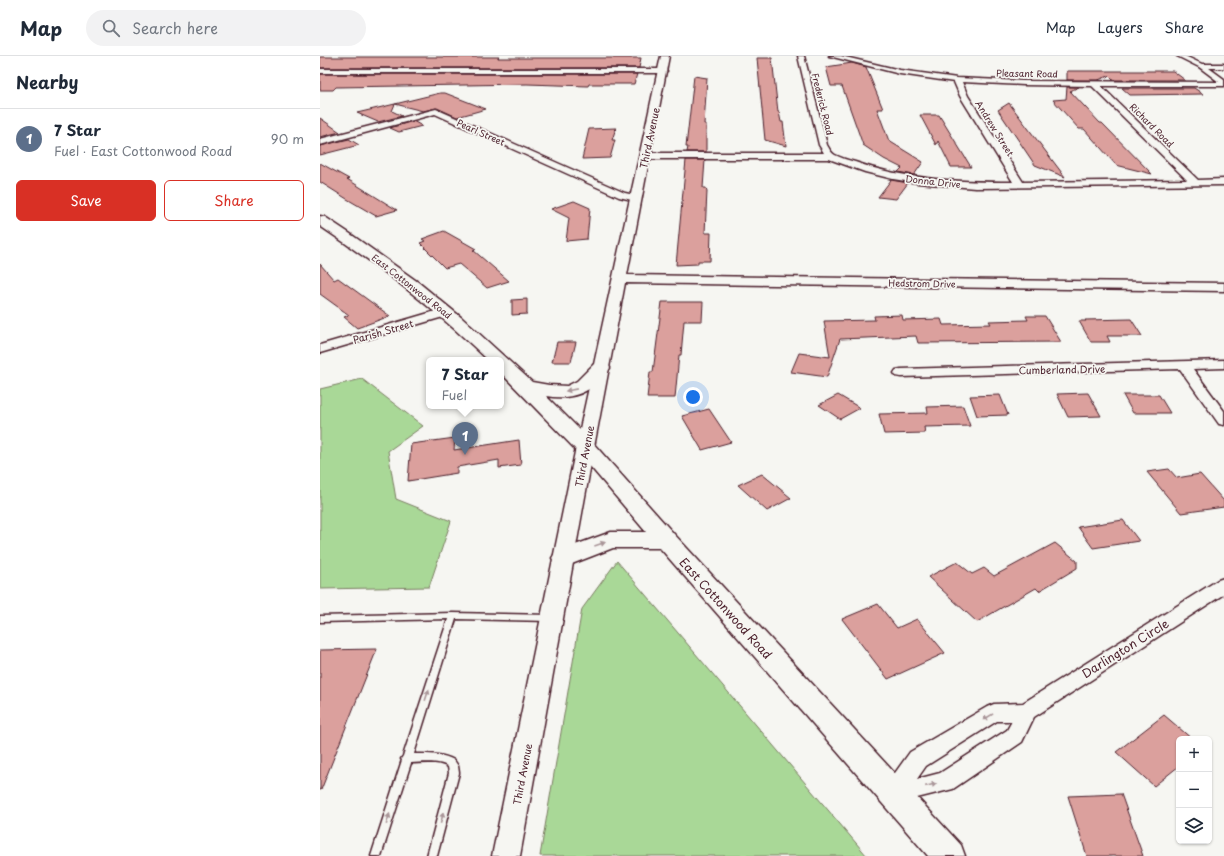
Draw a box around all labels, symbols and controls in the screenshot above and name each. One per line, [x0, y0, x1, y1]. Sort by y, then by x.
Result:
search box [86, 10, 366, 46]
text: Map [20, 14, 62, 42]
text: Search here [132, 16, 218, 39]
icon: search [100, 17, 122, 39]
text: Map [1046, 17, 1076, 38]
text: Layers [1098, 17, 1143, 38]
text: Share [1165, 17, 1204, 38]
street label: Pleasant Road [996, 65, 1058, 81]
text: Nearby [16, 69, 78, 95]
street label: Frederick Road [809, 71, 837, 137]
street label: Andrew Street [972, 97, 1018, 159]
street label: Richard Road [1127, 100, 1177, 150]
street label: Third Avenue [635, 105, 663, 170]
street label: Pearl Street [455, 115, 508, 149]
text: 7 Star [54, 118, 101, 141]
text: 1 [26, 129, 32, 148]
text: 90 m [271, 129, 304, 148]
text: Fuel · East Cottonwood Road [54, 141, 232, 160]
street label: Donna Drive [905, 171, 962, 191]
button: Save [16, 180, 156, 221]
button: Share [164, 180, 304, 221]
street label: East Cottonwood Road [369, 250, 455, 322]
street label: Hedstrom Drive [888, 275, 956, 291]
street label: Parish Street [351, 315, 415, 347]
popup [426, 357, 504, 409]
street label: Cumberland Drive [1019, 361, 1105, 377]
text: 7 Star [442, 362, 489, 385]
text: Fuel [442, 385, 467, 404]
your location [683, 387, 703, 407]
one-way arrow [565, 388, 577, 394]
pin: 1 [452, 422, 478, 455]
street label: Third Avenue [571, 423, 597, 488]
one-way arrow [595, 541, 607, 547]
street label: East Cottonwood Road [675, 553, 777, 663]
street label: Darlington Circle [1078, 614, 1172, 682]
one-way arrow [424, 689, 430, 701]
one-way arrow [983, 713, 993, 721]
map controls [1176, 736, 1212, 844]
button: + [1176, 736, 1212, 772]
street label: Third Avenue [509, 741, 535, 806]
button: − [1176, 772, 1212, 808]
one-way arrow [925, 782, 938, 788]
button: layers [1176, 808, 1212, 844]
one-way arrow [385, 812, 391, 824]
one-way arrow [439, 812, 445, 824]

